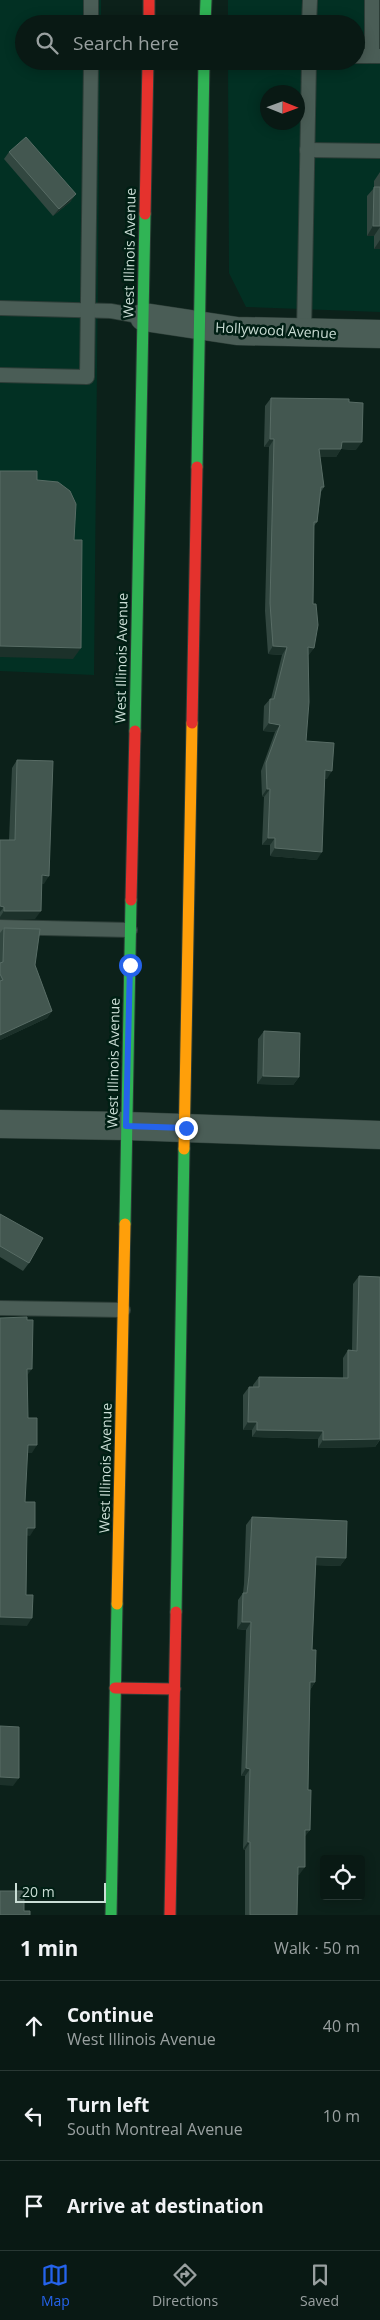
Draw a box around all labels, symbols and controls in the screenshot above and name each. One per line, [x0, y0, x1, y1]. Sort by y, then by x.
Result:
search box [15, 15, 365, 70]
icon: search [33, 29, 61, 57]
text: Search here [73, 30, 179, 56]
north arrow [260, 85, 305, 130]
street label: West Illinois Avenue [118, 188, 140, 318]
street label: Hollywood Avenue [215, 317, 337, 343]
street label: West Illinois Avenue [110, 593, 132, 723]
route start [119, 954, 142, 977]
street label: West Illinois Avenue [102, 998, 124, 1128]
route end [175, 1117, 198, 1140]
street label: West Illinois Avenue [94, 1403, 116, 1533]
map controls [320, 1855, 365, 1900]
button: locate [320, 1855, 365, 1900]
scale bar [15, 1880, 106, 1903]
text: 20 m [22, 1882, 55, 1901]
text: 1 min [20, 1934, 78, 1962]
text: Walk · 50 m [274, 1937, 360, 1959]
text: Continue [67, 2002, 154, 2028]
icon: ahead [20, 2012, 48, 2040]
text: 40 m [323, 2015, 360, 2037]
text: West Illinois Avenue [67, 2028, 216, 2050]
text: Turn left [67, 2092, 149, 2118]
icon: left [20, 2102, 48, 2130]
text: 10 m [323, 2105, 360, 2127]
text: South Montreal Avenue [67, 2118, 243, 2140]
icon: arrive [20, 2192, 48, 2220]
text: Arrive at destination [67, 2193, 264, 2219]
tab: Map [41, 2261, 70, 2310]
tab: Directions [152, 2261, 218, 2310]
tab: Saved [300, 2261, 339, 2310]

